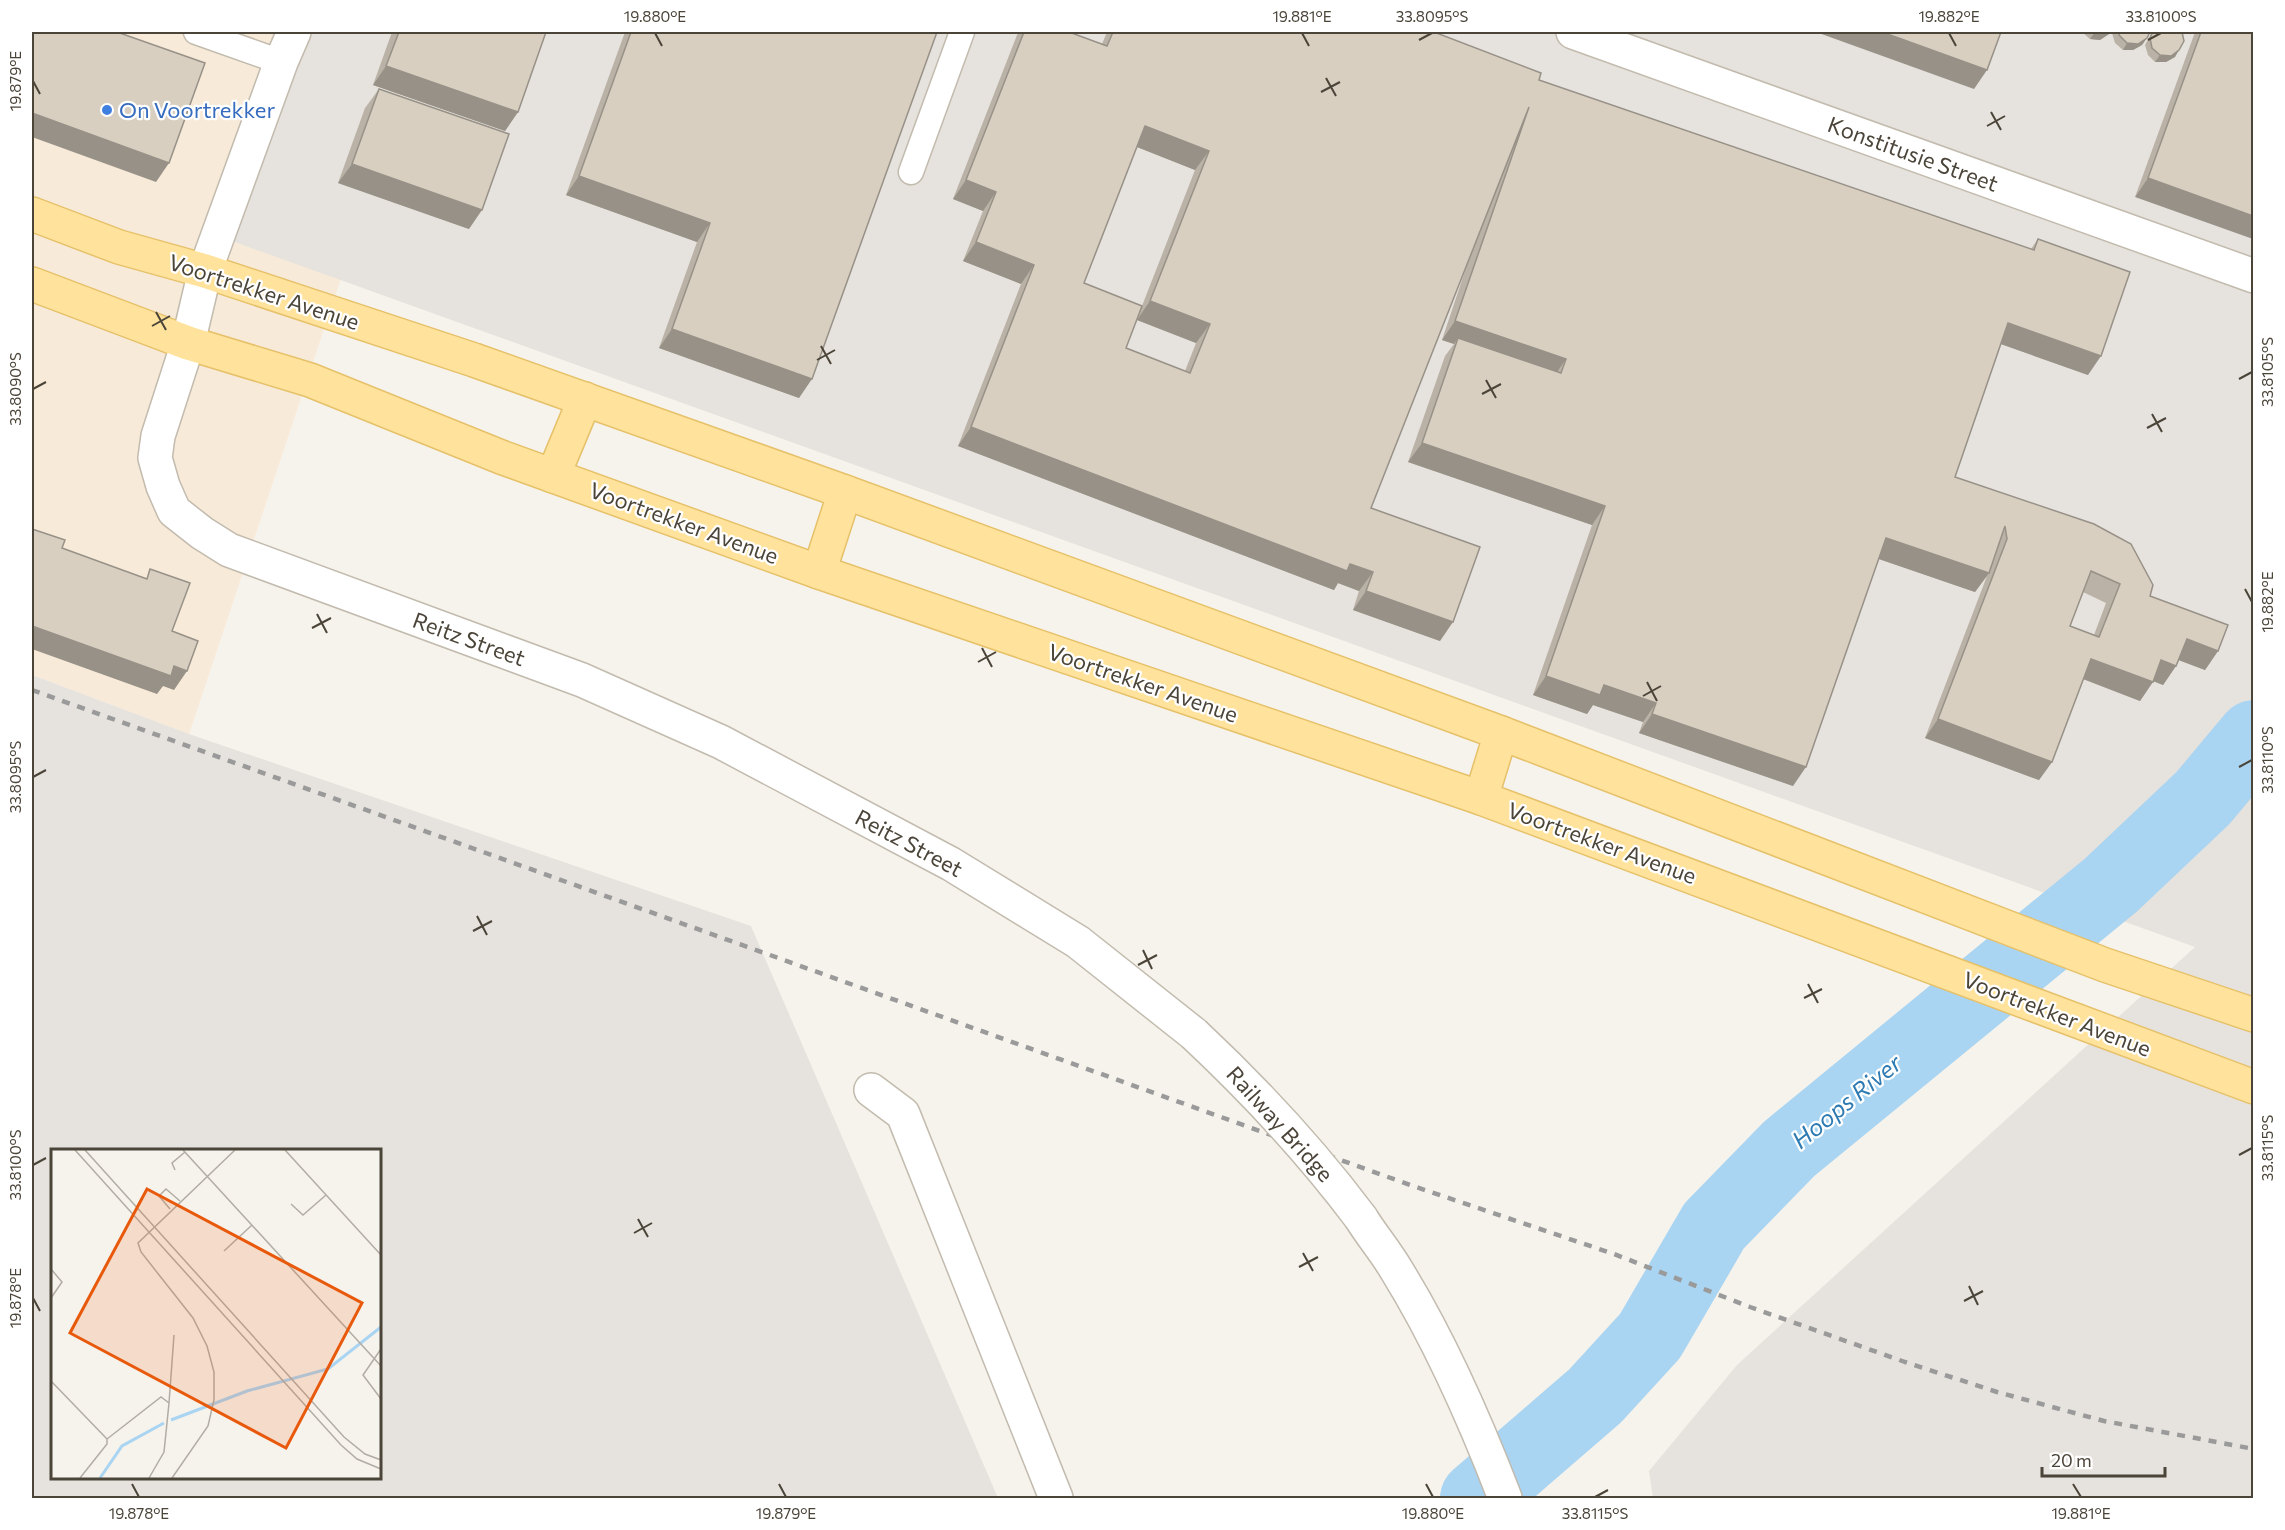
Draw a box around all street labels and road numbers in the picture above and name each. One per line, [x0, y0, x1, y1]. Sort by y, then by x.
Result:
street label: Konstitusie Street [1824, 110, 2002, 197]
street label: Voortrekker Avenue [165, 248, 363, 335]
street label: Voortrekker Avenue [586, 476, 782, 569]
street label: Reitz Street [409, 606, 529, 671]
street label: Voortrekker Avenue [1045, 637, 1242, 728]
street label: Voortrekker Avenue [1504, 796, 1700, 889]
street label: Reitz Street [851, 803, 968, 882]
street label: Voortrekker Avenue [1959, 965, 2155, 1062]
street label: Railway Bridge [1221, 1060, 1339, 1187]

